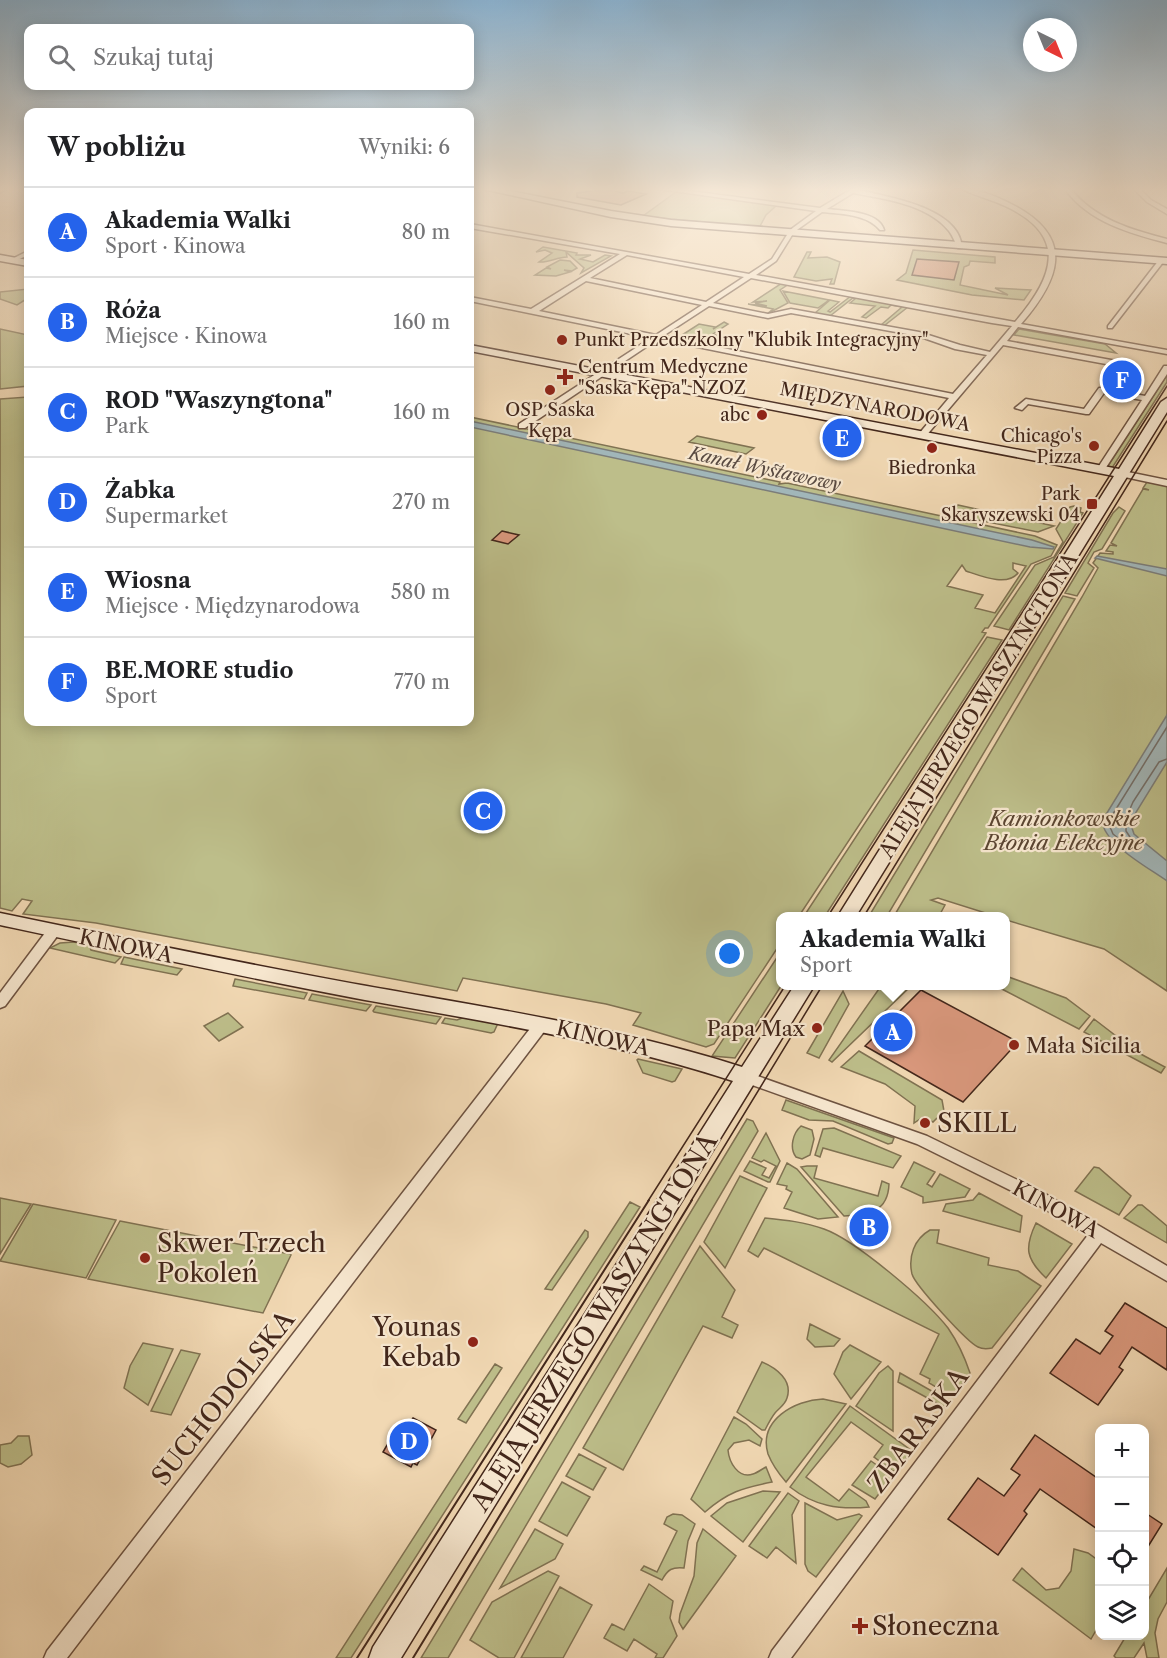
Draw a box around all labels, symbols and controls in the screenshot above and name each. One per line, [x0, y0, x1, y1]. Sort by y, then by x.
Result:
north arrow [1023, 18, 1077, 72]
search box [24, 24, 474, 90]
icon: search [45, 41, 78, 74]
text: Szukaj tutaj [93, 44, 214, 71]
text: W pobliżu [48, 131, 186, 163]
text: Wyniki: 6 [359, 135, 450, 159]
text: Akademia Walki [105, 207, 291, 234]
text: A [60, 220, 75, 244]
text: 80 m [402, 220, 450, 244]
text: Sport · Kinowa [105, 234, 246, 258]
text: Róża [105, 297, 161, 324]
text: B [60, 310, 75, 334]
text: 160 m [393, 310, 450, 334]
text: Miejsce · Kinowa [105, 324, 267, 348]
place label: Punkt Przedszkolny "Klubik Integracyjny" [574, 329, 929, 351]
marker: Punkt Przedszkolny "Klubik Integracyjny" [555, 333, 569, 347]
place label: Centrum Medyczne "Saska Kępa" NZOZ [578, 356, 748, 399]
pin: F [1102, 358, 1142, 403]
marker: Centrum Medyczne "Saska Kępa" NZOZ [556, 368, 574, 386]
street label: MIĘDZYNARODOWA [778, 378, 973, 436]
marker: OSP Saska Kępa [543, 383, 557, 397]
text: ROD "Waszyngtona" [105, 387, 332, 414]
place label: OSP Saska Kępa [505, 399, 595, 442]
text: C [59, 400, 76, 424]
text: 160 m [393, 400, 450, 424]
place label: abc [720, 404, 750, 426]
marker: abc [755, 408, 769, 422]
text: Park [105, 414, 148, 438]
pin: E [822, 416, 862, 460]
place label: Chicago's Pizza [1001, 425, 1082, 468]
marker: Chicago's Pizza [1087, 439, 1101, 453]
marker: Biedronka [925, 441, 939, 455]
water label: Kanał Wystawowy [685, 442, 843, 496]
place label: Biedronka [888, 457, 977, 479]
text: Żabka [105, 477, 175, 504]
place label: Park Skaryszewski 04 [941, 483, 1082, 526]
text: D [59, 490, 76, 514]
text: 270 m [392, 490, 450, 514]
marker: Park Skaryszewski 04 [1085, 497, 1099, 511]
text: Supermarket [105, 504, 228, 528]
street label: ALEJA JERZEGO WASZYNGTONA [873, 547, 1083, 863]
text: Wiosna [105, 567, 191, 594]
text: E [60, 580, 75, 604]
text: 580 m [391, 580, 450, 604]
text: Miejsce · Międzynarodowa [105, 594, 360, 618]
text: BE.MORE studio [105, 657, 293, 684]
text: F [61, 670, 74, 694]
text: 770 m [394, 670, 450, 694]
text: Sport [105, 684, 157, 708]
pin: C [464, 788, 502, 834]
park label: Kamionkowskie Błonia Elekcyjne [982, 806, 1145, 855]
popup [776, 912, 1010, 990]
street label: KINOWA [77, 924, 176, 968]
text: Akademia Walki [800, 926, 986, 953]
your location [715, 939, 744, 968]
text: Sport [800, 953, 852, 977]
pin: A [874, 1010, 912, 1054]
street label: KINOWA [554, 1015, 653, 1061]
place label: Papa Max [707, 1016, 806, 1041]
marker: Papa Max [810, 1021, 824, 1035]
place label: Mała Sicilia [1026, 1033, 1142, 1058]
marker: Mała Sicilia [1007, 1038, 1021, 1052]
place label: SKILL [937, 1107, 1017, 1139]
marker: SKILL [918, 1116, 932, 1130]
street label: ALEJA JERZEGO WASZYNGTONA [463, 1126, 725, 1518]
street label: KINOWA [1008, 1175, 1104, 1243]
pin: B [850, 1204, 888, 1250]
place label: Skwer Trzech Pokoleń [157, 1227, 326, 1289]
marker: Skwer Trzech Pokoleń [138, 1251, 152, 1265]
street label: SUCHODOLSKA [145, 1304, 302, 1492]
place label: Younas Kebab [371, 1311, 461, 1373]
marker: Younas Kebab [466, 1335, 480, 1349]
street label: ZBARASKA [861, 1361, 976, 1499]
pin: D [390, 1418, 428, 1464]
map controls [1095, 1424, 1149, 1640]
button: + [1095, 1424, 1149, 1478]
button: − [1095, 1478, 1149, 1532]
button: locate [1095, 1532, 1149, 1586]
button: layers [1095, 1586, 1149, 1640]
place label: Słoneczna [872, 1610, 1000, 1642]
marker: Słoneczna [853, 1619, 867, 1633]

